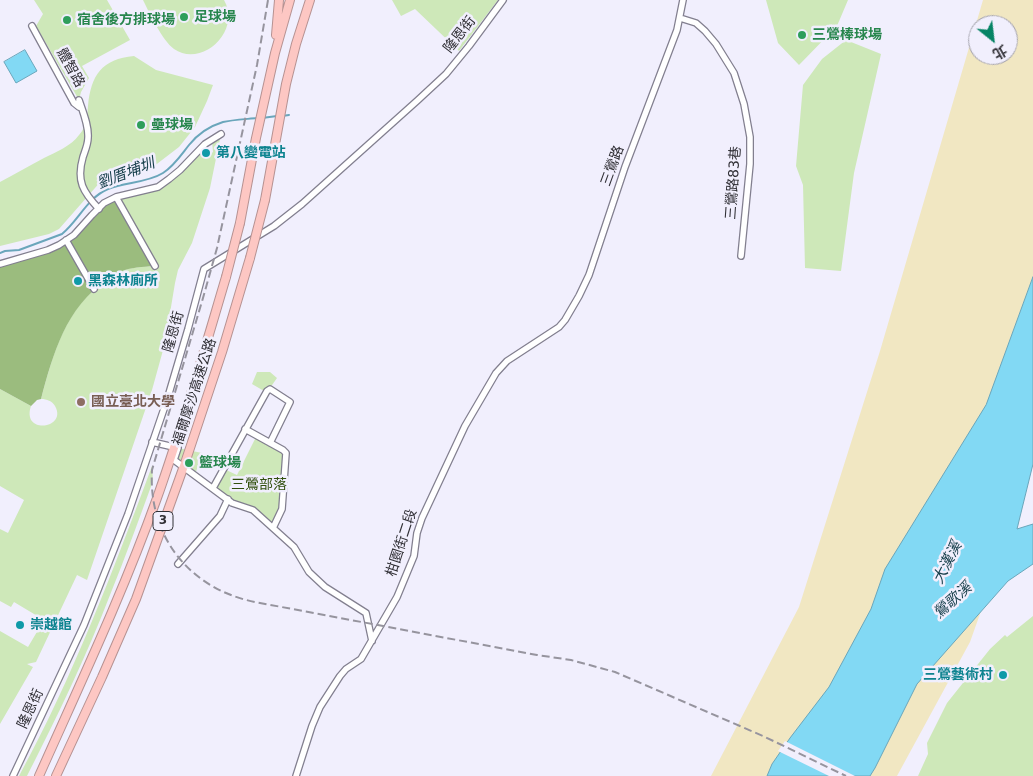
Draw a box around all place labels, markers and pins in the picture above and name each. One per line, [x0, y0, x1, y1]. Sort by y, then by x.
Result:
place label: 足球場 [194, 9, 236, 25]
marker: 足球場 [178, 11, 190, 23]
place label: 宿舍後方排球場 [77, 12, 175, 28]
marker: 宿舍後方排球場 [61, 14, 73, 26]
place label: 三鶯棒球場 [812, 27, 882, 43]
marker: 三鶯棒球場 [796, 29, 808, 41]
place label: 壘球場 [151, 117, 193, 133]
marker: 壘球場 [135, 119, 147, 131]
place label: 第八變電站 [216, 145, 286, 161]
marker: 第八變電站 [200, 147, 212, 159]
place label: 黑森林廁所 [88, 273, 158, 289]
marker: 黑森林廁所 [72, 275, 84, 287]
place label: 國立臺北大學 [91, 394, 175, 410]
marker: 國立臺北大學 [75, 396, 87, 408]
place label: 籃球場 [199, 455, 241, 471]
marker: 籃球場 [183, 457, 195, 469]
place label: 崇越館 [30, 617, 72, 633]
marker: 崇越館 [14, 619, 26, 631]
place label: 三鶯藝術村 [923, 667, 993, 683]
marker: 三鶯藝術村 [997, 669, 1009, 681]

